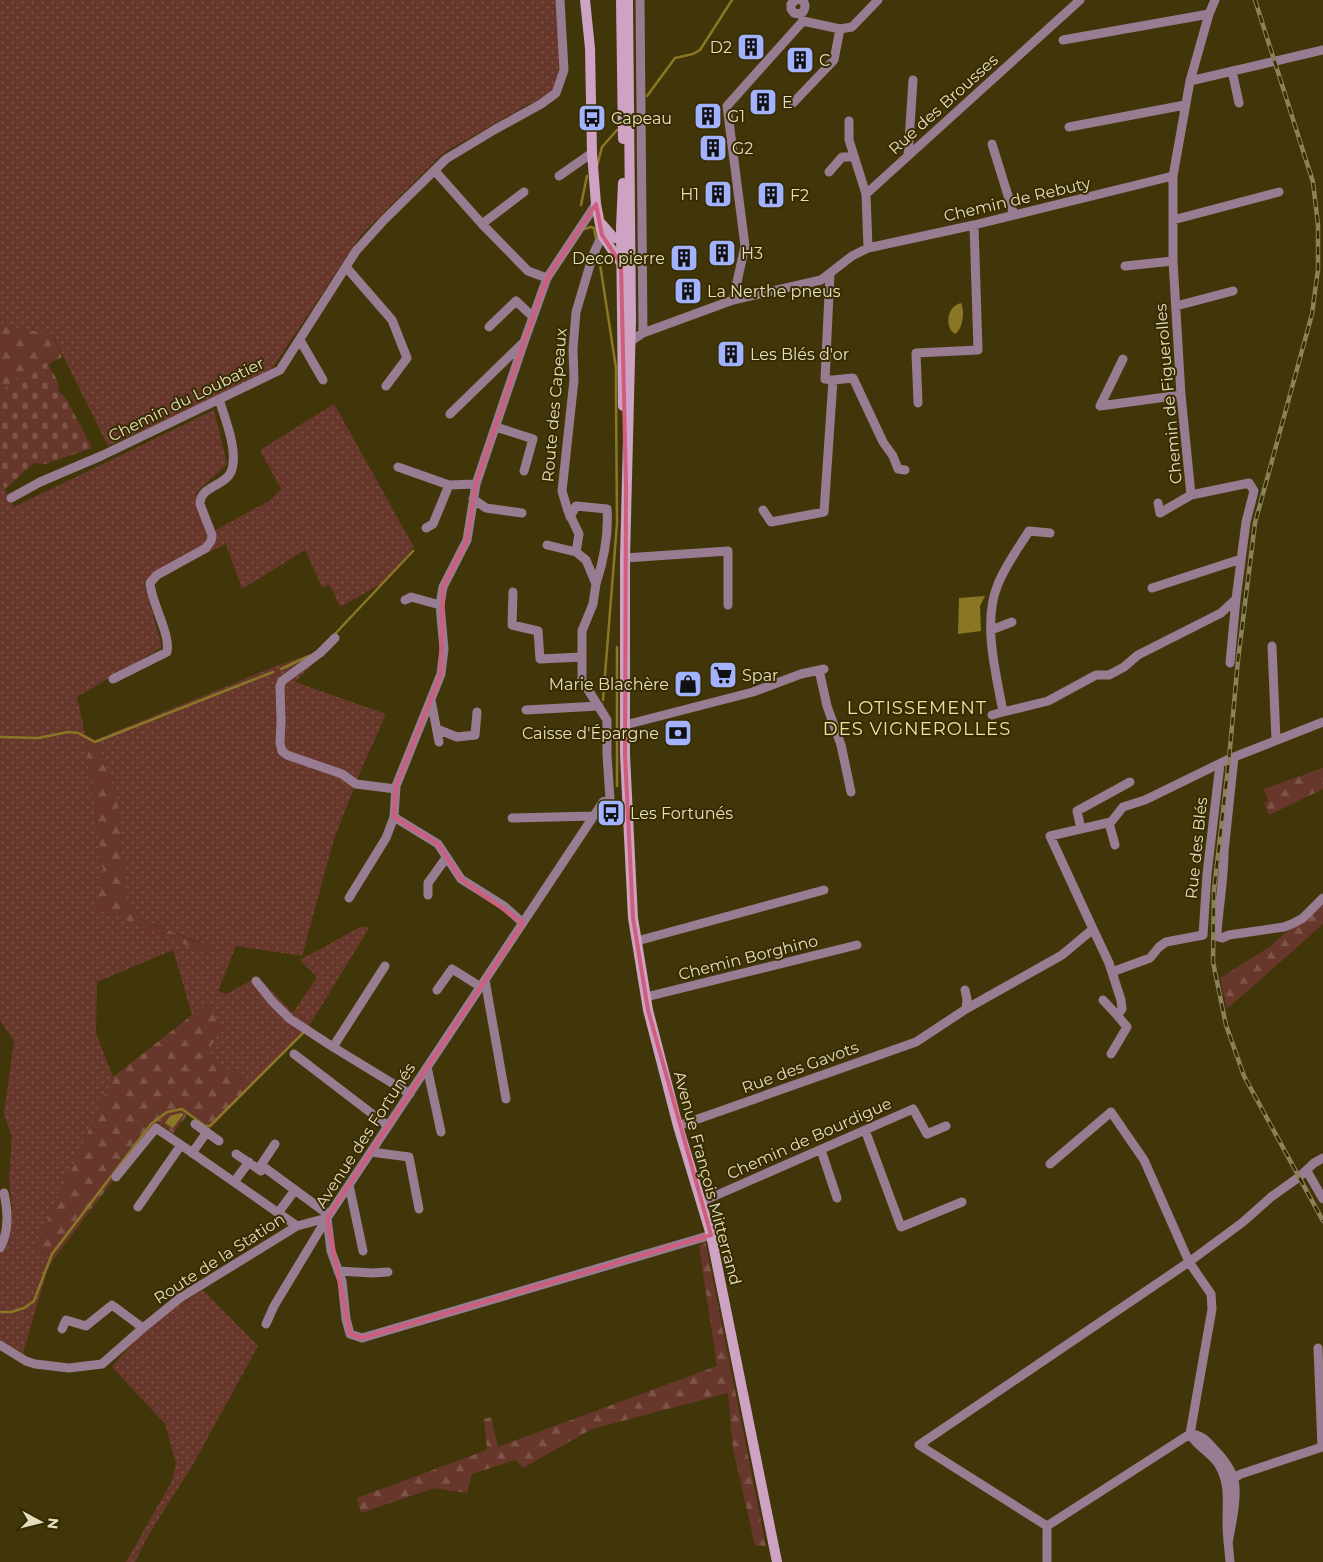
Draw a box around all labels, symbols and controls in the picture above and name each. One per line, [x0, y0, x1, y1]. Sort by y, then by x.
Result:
building icon: D2 [736, 32, 766, 62]
place label: D2 [710, 38, 732, 57]
building icon: C [785, 45, 815, 75]
street label: Rue des Brousses [885, 50, 1002, 159]
place label: C [819, 51, 830, 70]
building icon: E [748, 87, 778, 117]
place label: E [782, 93, 793, 112]
building icon: G1 [693, 101, 723, 131]
bus stop icon: Capeau [577, 103, 607, 133]
place label: G1 [727, 107, 745, 126]
place label: Capeau [611, 109, 672, 128]
building icon: G2 [698, 133, 728, 163]
place label: G2 [732, 139, 753, 158]
street label: Chemin de Rebuty [942, 173, 1093, 226]
building icon: H1 [703, 179, 733, 209]
building icon: F2 [756, 180, 786, 210]
place label: H1 [680, 185, 699, 204]
place label: F2 [790, 186, 809, 205]
building icon: H3 [707, 238, 737, 268]
building icon: Deco pierre [669, 243, 699, 273]
place label: H3 [741, 244, 763, 263]
place label: Deco pierre [572, 249, 665, 268]
building icon: La Nerthe pneus [673, 276, 703, 306]
place label: La Nerthe pneus [707, 282, 841, 301]
street label: Chemin de Figuerolles [1151, 303, 1186, 485]
street label: Route des Capeaux [538, 327, 571, 483]
building icon: Les Blés d'or [716, 339, 746, 369]
place label: Les Blés d'or [750, 345, 849, 364]
street label: Chemin du Loubatier [105, 353, 267, 445]
supermarket icon: Spar [708, 660, 738, 690]
place label: Spar [742, 666, 779, 685]
shop icon: Marie Blachère [673, 669, 703, 699]
place label: Marie Blachère [549, 675, 669, 694]
district label: LOTISSEMENT DES VIGNEROLLES [823, 697, 1011, 740]
bank icon: Caisse d'Épargne [663, 718, 693, 748]
place label: Caisse d'Épargne [522, 724, 659, 743]
street label: Rue des Blés [1182, 796, 1211, 900]
bus stop icon: Les Fortunés [596, 798, 626, 828]
place label: Les Fortunés [630, 804, 733, 823]
street label: Chemin Borghino [676, 931, 820, 984]
street label: Rue des Gavots [739, 1037, 861, 1097]
street label: Avenue des Fortunés [311, 1059, 420, 1211]
street label: Avenue François Mitterrand [670, 1069, 745, 1287]
street label: Chemin de Bourdigue [724, 1093, 895, 1183]
street label: Route de la Station [150, 1209, 288, 1308]
north arrow [15, 1497, 65, 1547]
text: N [43, 1517, 63, 1530]

